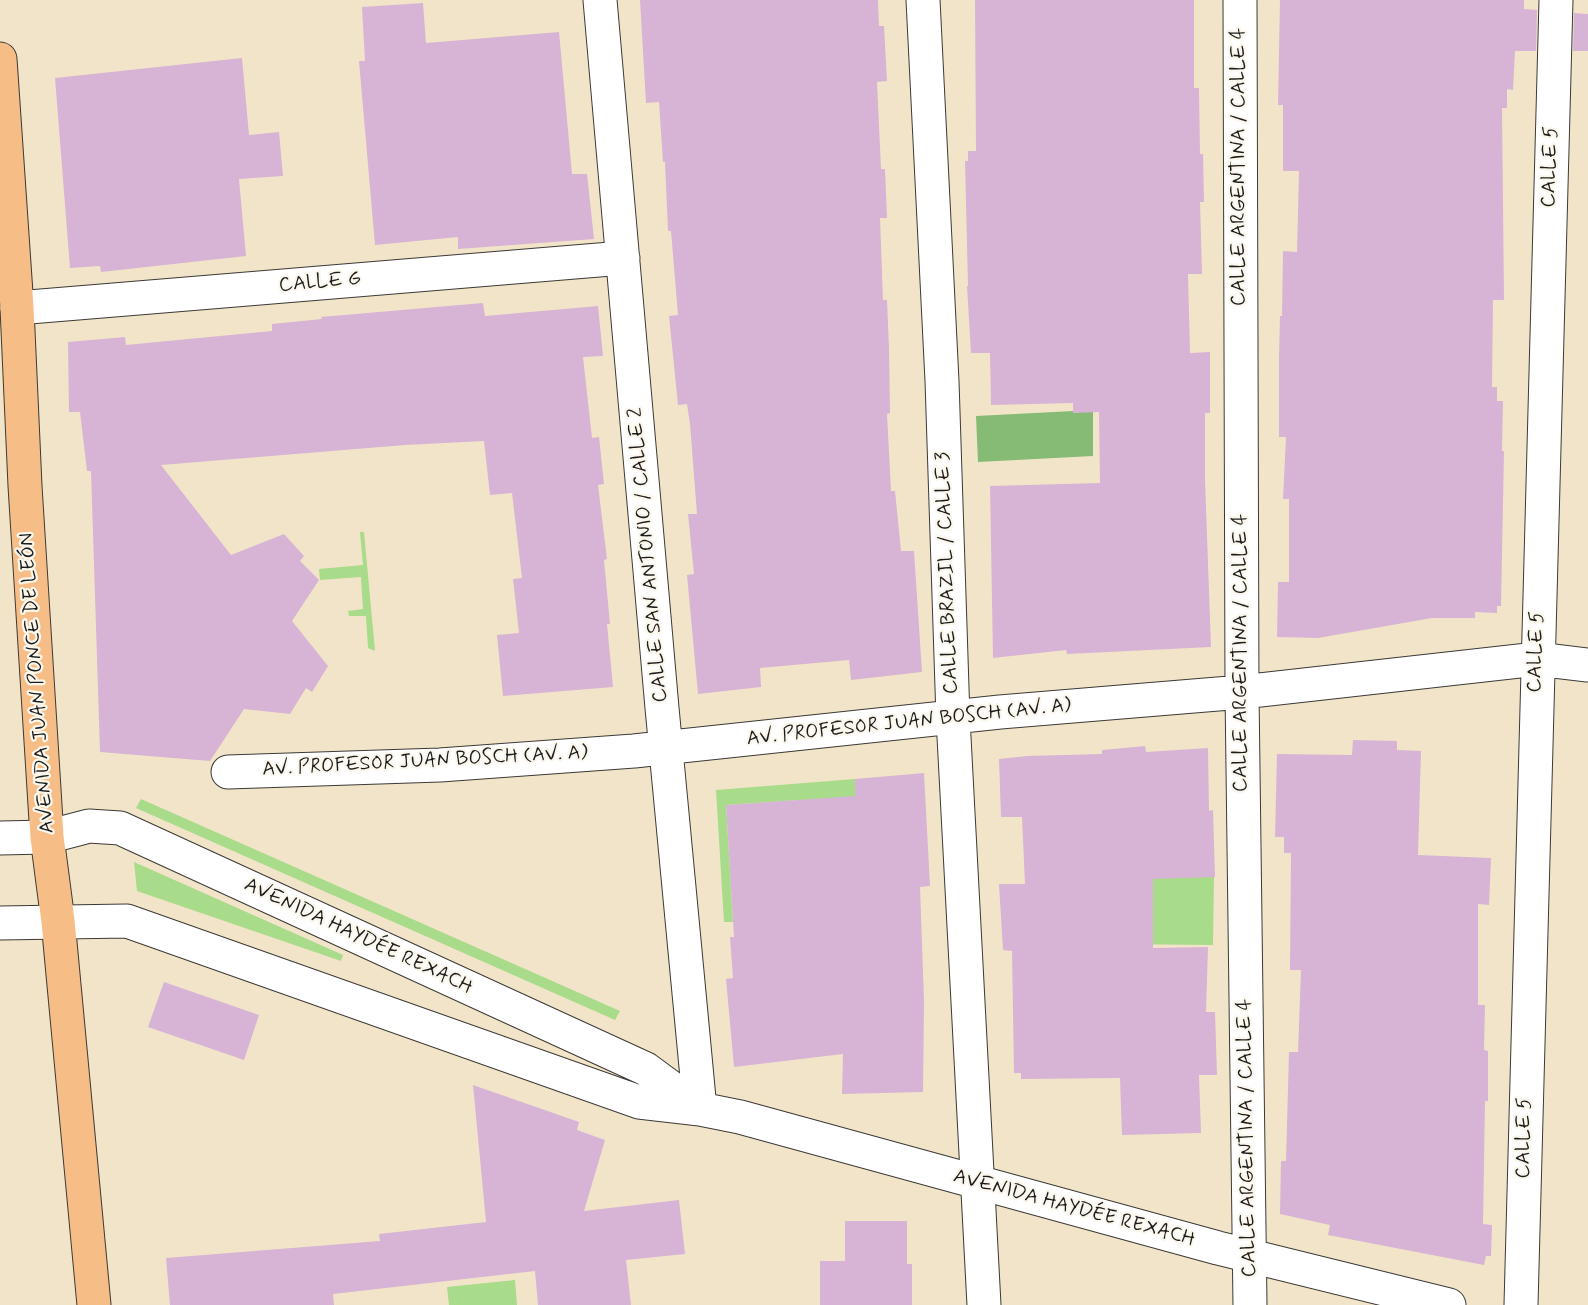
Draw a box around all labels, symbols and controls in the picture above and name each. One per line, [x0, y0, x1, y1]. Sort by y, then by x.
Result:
street label: CALLE ARGENTINA / CALLE 4 [1228, 28, 1252, 306]
street label: CALLE 5 [1538, 126, 1564, 208]
street label: CALLE G [278, 267, 362, 299]
street label: CALLE SAN ANTONIO / CALLE 2 [624, 407, 674, 703]
street label: CALLE BRAZIL / CALLE 3 [932, 451, 964, 695]
street label: CALLE ARGENTINA / CALLE 4 [1230, 514, 1254, 792]
street label: AVENIDA JUAN PONCE DE LEÓN [16, 532, 60, 834]
street label: CALLE 5 [1524, 611, 1550, 693]
street label: AV. PROFESOR JUAN BOSCH (AV. A) [746, 694, 1072, 752]
street label: AV. PROFESOR JUAN BOSCH (AV. A) [262, 741, 588, 783]
street label: AVENIDA HAYDÉE REXACH [240, 873, 476, 1001]
street label: CALLE ARGENTINA / CALLE 4 [1234, 998, 1262, 1278]
street label: CALLE 5 [1512, 1097, 1538, 1179]
street label: AVENIDA HAYDÉE REXACH [951, 1165, 1197, 1253]

